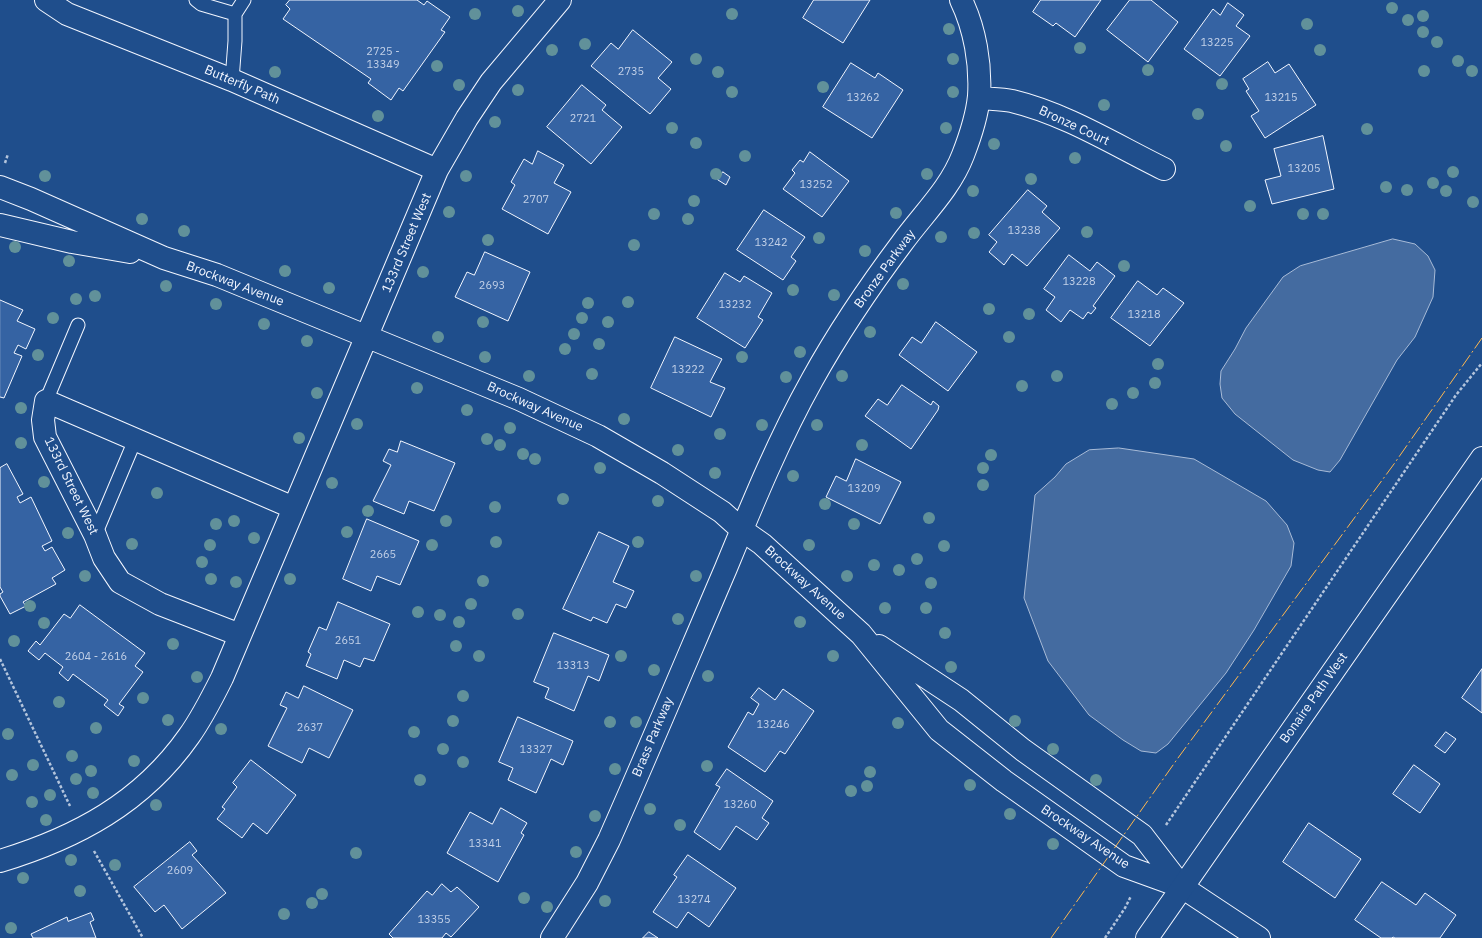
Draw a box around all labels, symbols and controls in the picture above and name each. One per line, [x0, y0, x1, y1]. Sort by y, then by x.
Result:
house number: 13225 [1201, 36, 1233, 50]
house number: 2725 - 13349 [366, 45, 400, 71]
street label: Butterfly Path [202, 62, 282, 108]
house number: 2735 [618, 65, 644, 79]
house number: 13262 [847, 91, 879, 105]
house number: 13215 [1265, 91, 1297, 105]
street label: Bronze Court [1036, 103, 1112, 149]
house number: 2721 [570, 112, 596, 126]
house number: 13205 [1288, 162, 1320, 176]
house number: 13252 [800, 178, 832, 192]
street label: 133rd Street West [379, 191, 435, 295]
house number: 2707 [523, 193, 549, 207]
house number: 13238 [1008, 224, 1040, 238]
street label: Bronze Parkway [851, 227, 919, 311]
house number: 13242 [755, 236, 787, 250]
street label: Brockway Avenue [184, 258, 286, 310]
house number: 13228 [1063, 275, 1095, 289]
house number: 2693 [479, 279, 505, 293]
house number: 13232 [719, 298, 751, 312]
house number: 13218 [1128, 308, 1160, 322]
house number: 13222 [672, 363, 704, 377]
street label: Brockway Avenue [485, 379, 585, 435]
street label: 133rd Street West [41, 435, 101, 537]
house number: 13209 [848, 482, 880, 496]
street label: Brockway Avenue [761, 543, 849, 623]
house number: 2665 [370, 548, 396, 562]
house number: 2651 [335, 634, 361, 648]
house number: 2604 - 2616 [65, 650, 127, 664]
street label: Bonaire Path West [1277, 650, 1351, 746]
house number: 13313 [557, 659, 589, 673]
street label: Brass Parkway [629, 695, 677, 779]
house number: 13246 [757, 718, 789, 732]
house number: 2637 [297, 721, 323, 735]
house number: 13327 [520, 743, 552, 757]
house number: 13260 [724, 798, 756, 812]
street label: Brockway Avenue [1038, 802, 1132, 872]
house number: 13341 [469, 837, 501, 851]
house number: 2609 [167, 864, 193, 878]
house number: 13274 [678, 893, 710, 907]
house number: 13355 [418, 913, 450, 927]

